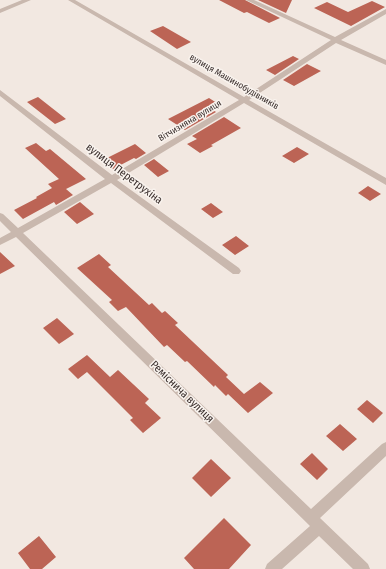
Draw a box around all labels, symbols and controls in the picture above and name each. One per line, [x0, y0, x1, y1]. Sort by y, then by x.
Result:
street label: вулиця Машинобудівників [187, 52, 281, 112]
street label: Вітчизняна вулиця [156, 98, 224, 144]
street label: вулиця Перетрухіна [83, 141, 165, 207]
street label: Реміснича вулиця [147, 358, 217, 426]

